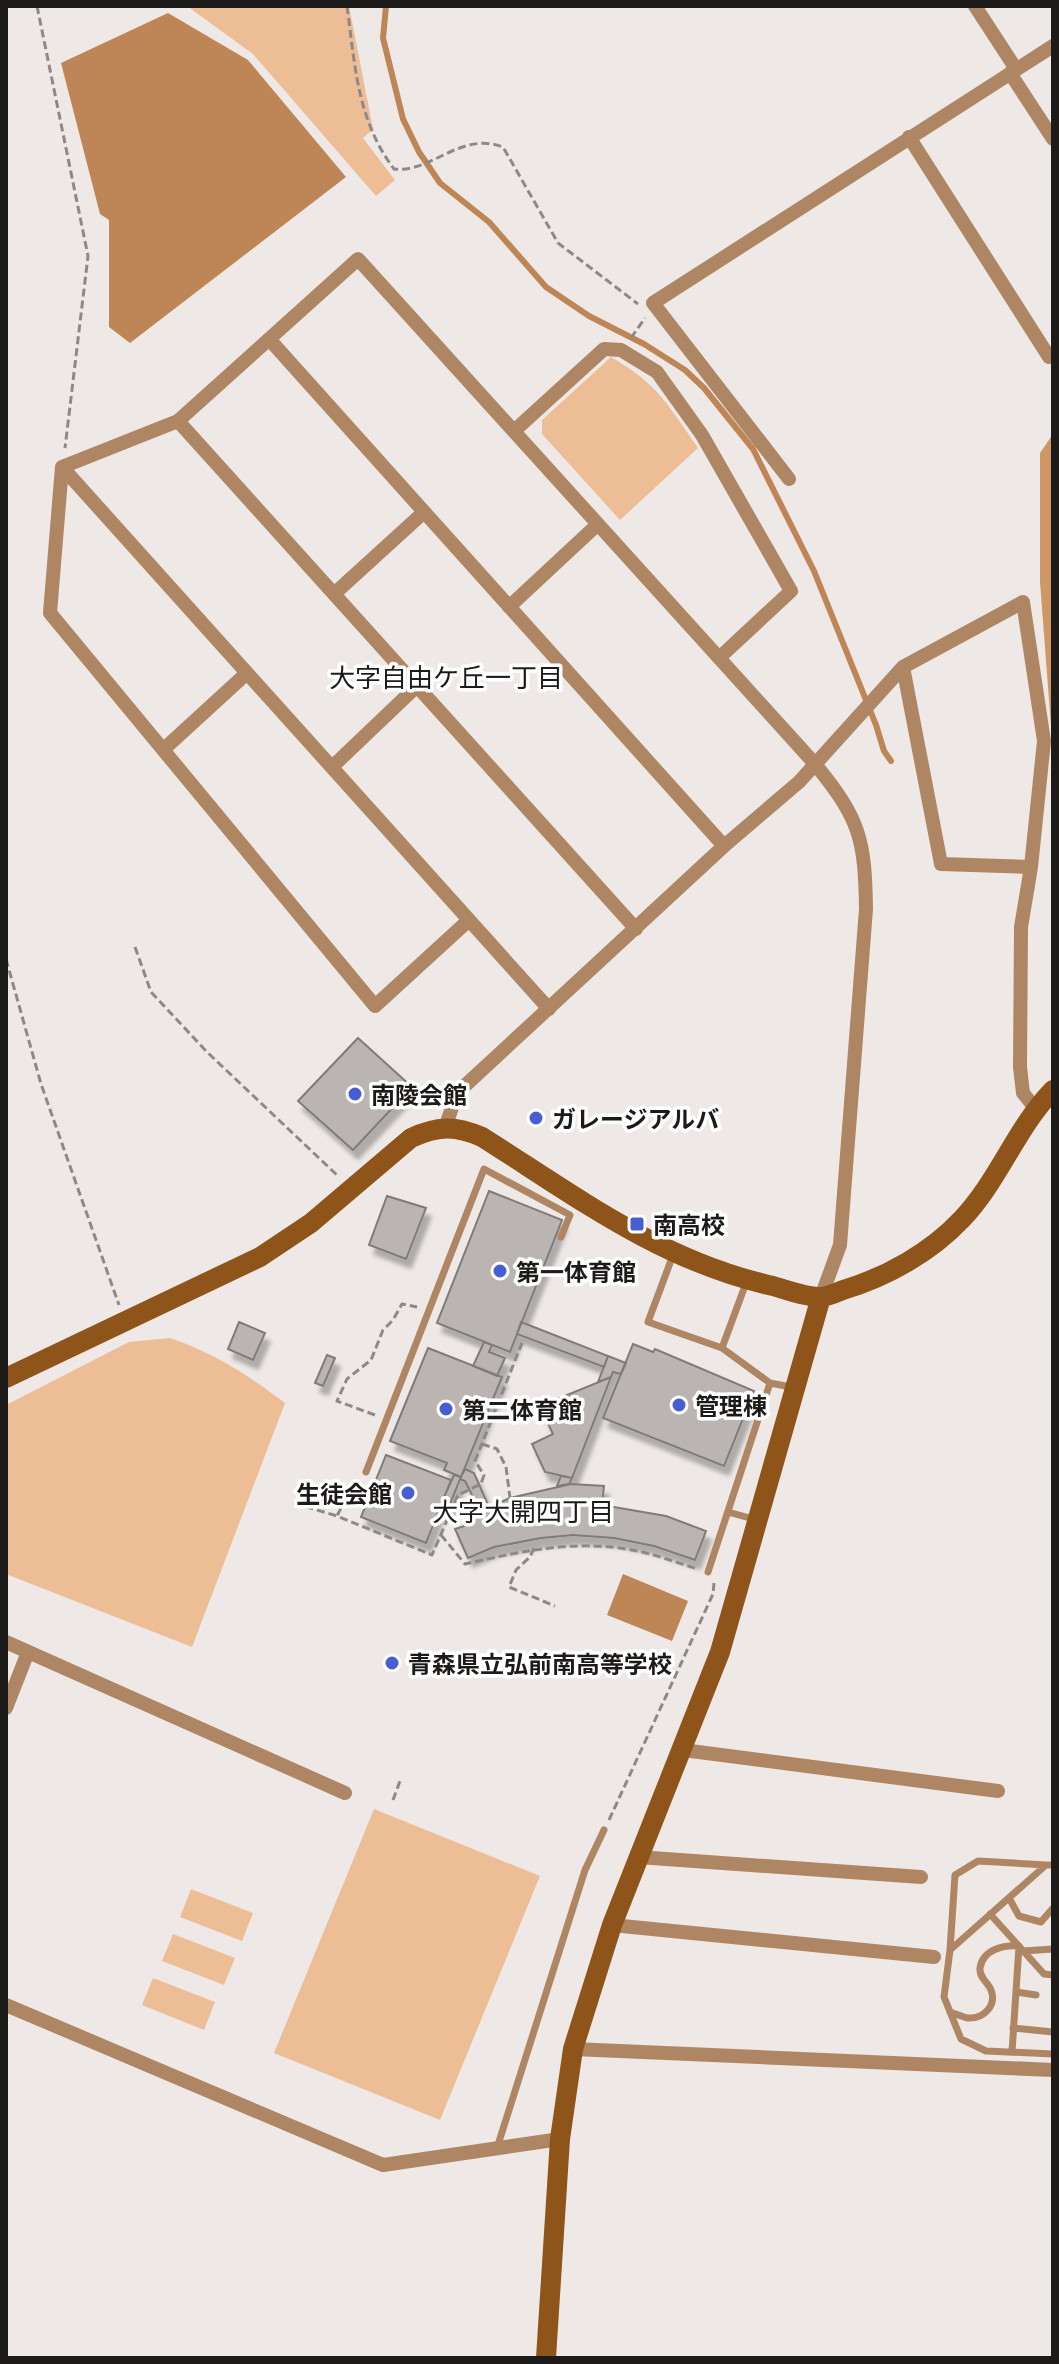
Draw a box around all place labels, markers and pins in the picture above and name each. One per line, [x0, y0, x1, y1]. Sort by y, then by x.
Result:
place label: 南陵会館 [371, 1078, 467, 1110]
marker: 南陵会館 [346, 1085, 364, 1103]
place label: ガレージアルバ [552, 1102, 719, 1134]
marker: ガレージアルバ [527, 1109, 545, 1127]
place label: 南高校 [653, 1208, 725, 1240]
marker: 南高校 [628, 1215, 646, 1233]
place label: 第一体育館 [516, 1255, 636, 1287]
marker: 第一体育館 [491, 1262, 509, 1280]
place label: 管理棟 [695, 1389, 767, 1421]
place label: 第二体育館 [462, 1393, 582, 1425]
marker: 管理棟 [670, 1396, 688, 1414]
marker: 第二体育館 [437, 1400, 455, 1418]
place label: 生徒会館 [296, 1477, 392, 1509]
marker: 生徒会館 [399, 1484, 417, 1502]
place label: 青森県立弘前南高等学校 [408, 1647, 672, 1679]
marker: 青森県立弘前南高等学校 [383, 1654, 401, 1672]

